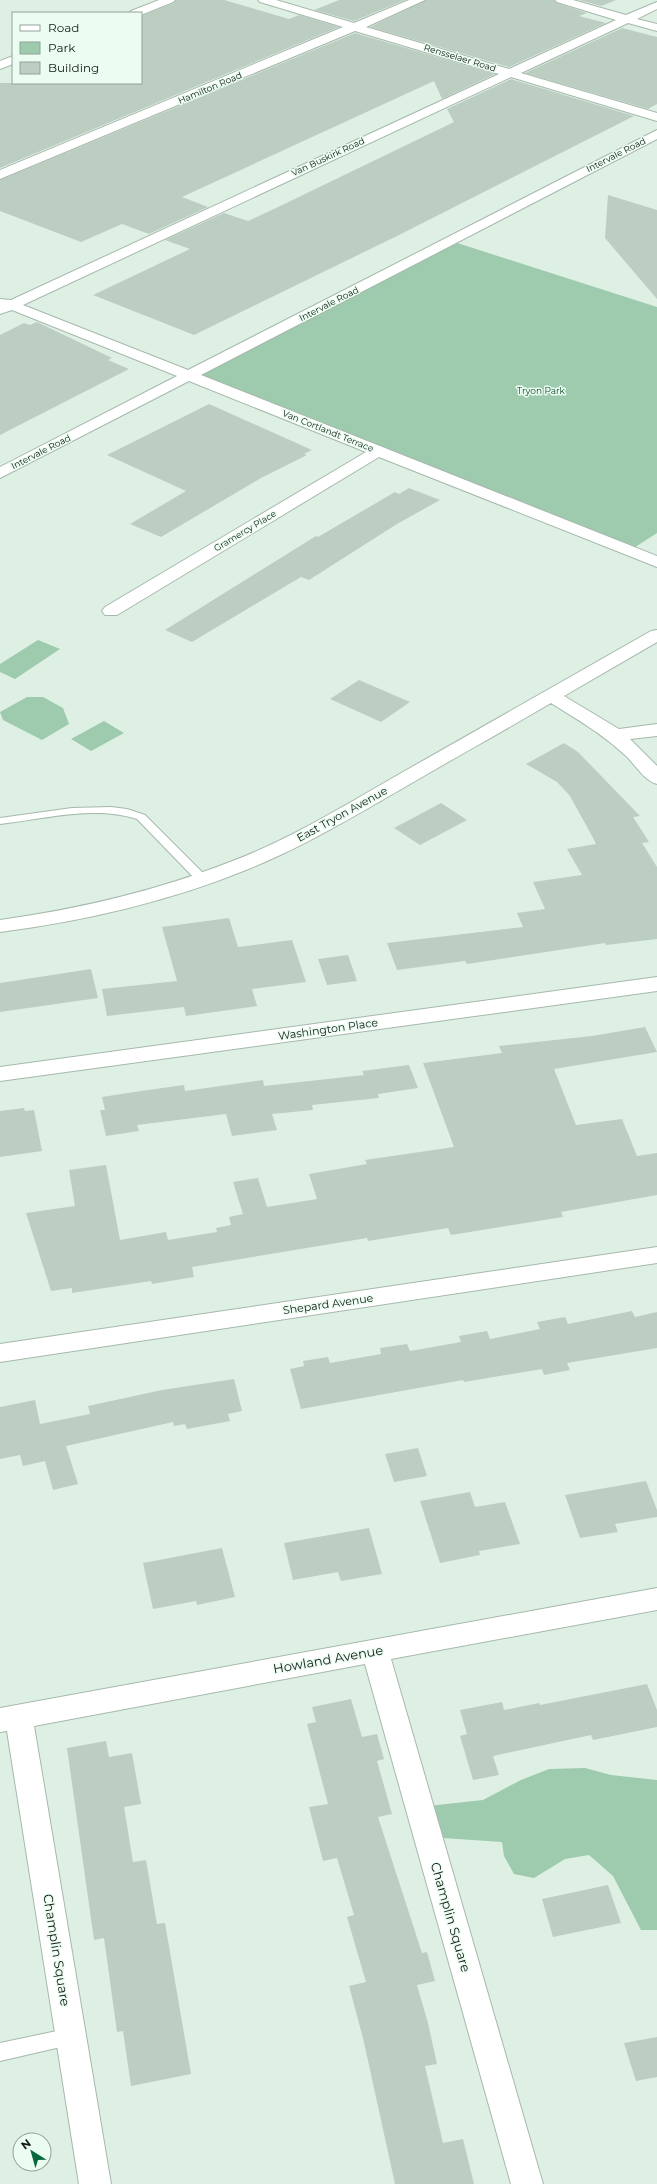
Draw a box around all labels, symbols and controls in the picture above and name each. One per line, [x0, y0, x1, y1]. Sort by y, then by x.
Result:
legend [12, 12, 142, 84]
text: Road [48, 20, 79, 35]
text: Park [48, 40, 76, 55]
street label: Rensselaer Road [423, 41, 498, 74]
text: Building [48, 60, 99, 75]
street label: Hamilton Road [176, 69, 243, 106]
street label: Van Buskirk Road [289, 135, 366, 178]
street label: Intervale Road [584, 135, 647, 174]
street label: Intervale Road [297, 284, 360, 323]
park label: Tryon Park [517, 385, 566, 396]
street label: Van Cortlandt Terrace [281, 407, 376, 454]
street label: Intervale Road [9, 432, 72, 471]
street label: Gramercy Place [212, 507, 278, 554]
street label: East Tryon Avenue [294, 783, 390, 845]
street label: Washington Place [277, 1015, 379, 1043]
street label: Shepard Avenue [282, 1291, 374, 1317]
street label: Howland Avenue [272, 1641, 384, 1677]
street label: Champlin Square [428, 1860, 474, 1974]
street label: Champlin Square [40, 1893, 74, 2007]
north arrow [12, 2132, 52, 2172]
text: N [18, 2136, 34, 2152]

